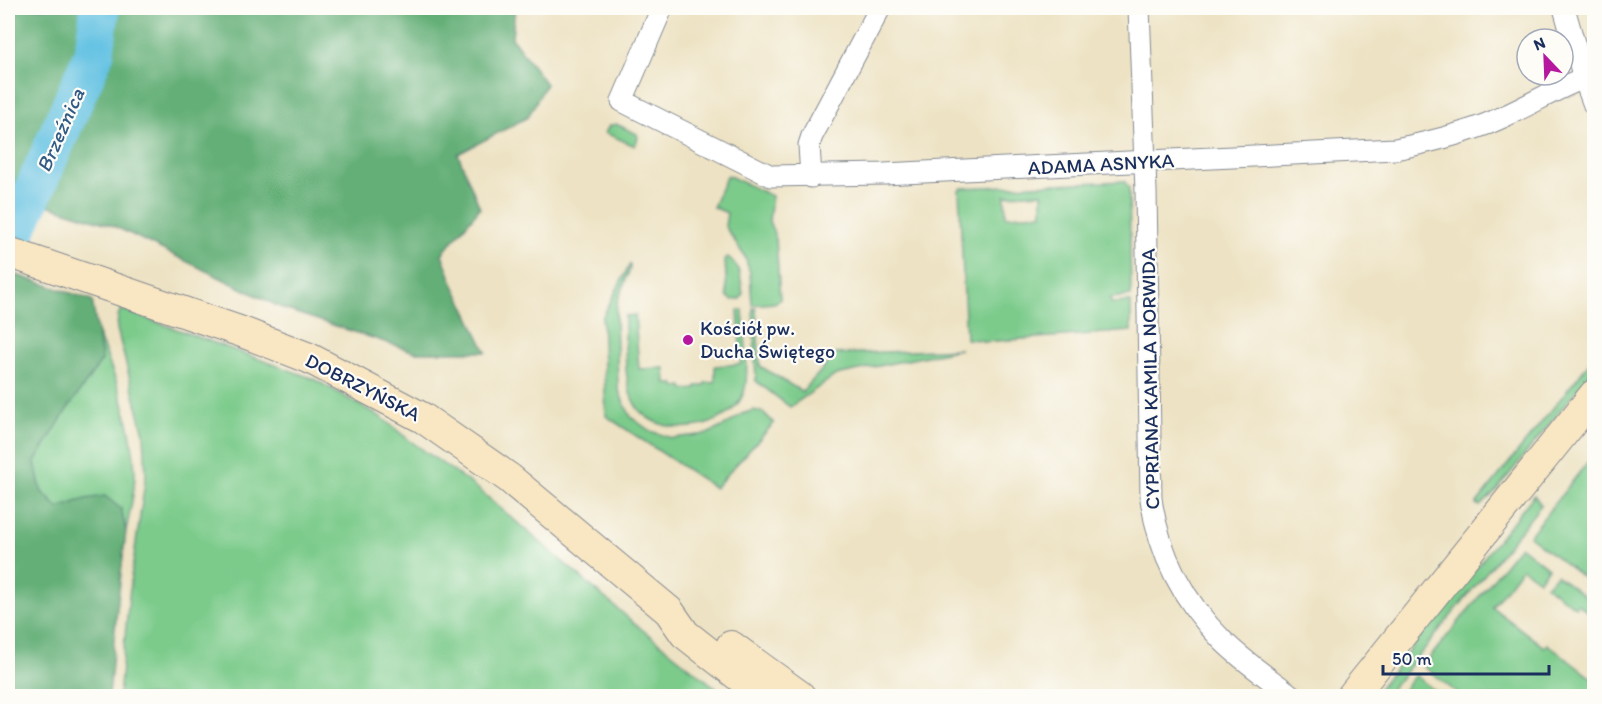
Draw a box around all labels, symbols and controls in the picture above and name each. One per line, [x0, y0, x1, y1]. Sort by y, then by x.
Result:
north arrow [1515, 27, 1575, 87]
text: N [1531, 33, 1548, 55]
water label: Brzeźnica [30, 84, 90, 176]
street label: ADAMA ASNYKA [1027, 148, 1175, 180]
street label: CYPRIANA KAMILA NORWIDA [1136, 248, 1164, 510]
place label: Kościół pw. Ducha Świętego [700, 316, 835, 363]
marker: Kościół pw. Ducha Świętego [681, 333, 695, 347]
street label: DOBRZYŃSKA [302, 348, 425, 426]
scale bar [1383, 638, 1550, 676]
text: 50 m [1392, 648, 1432, 670]

